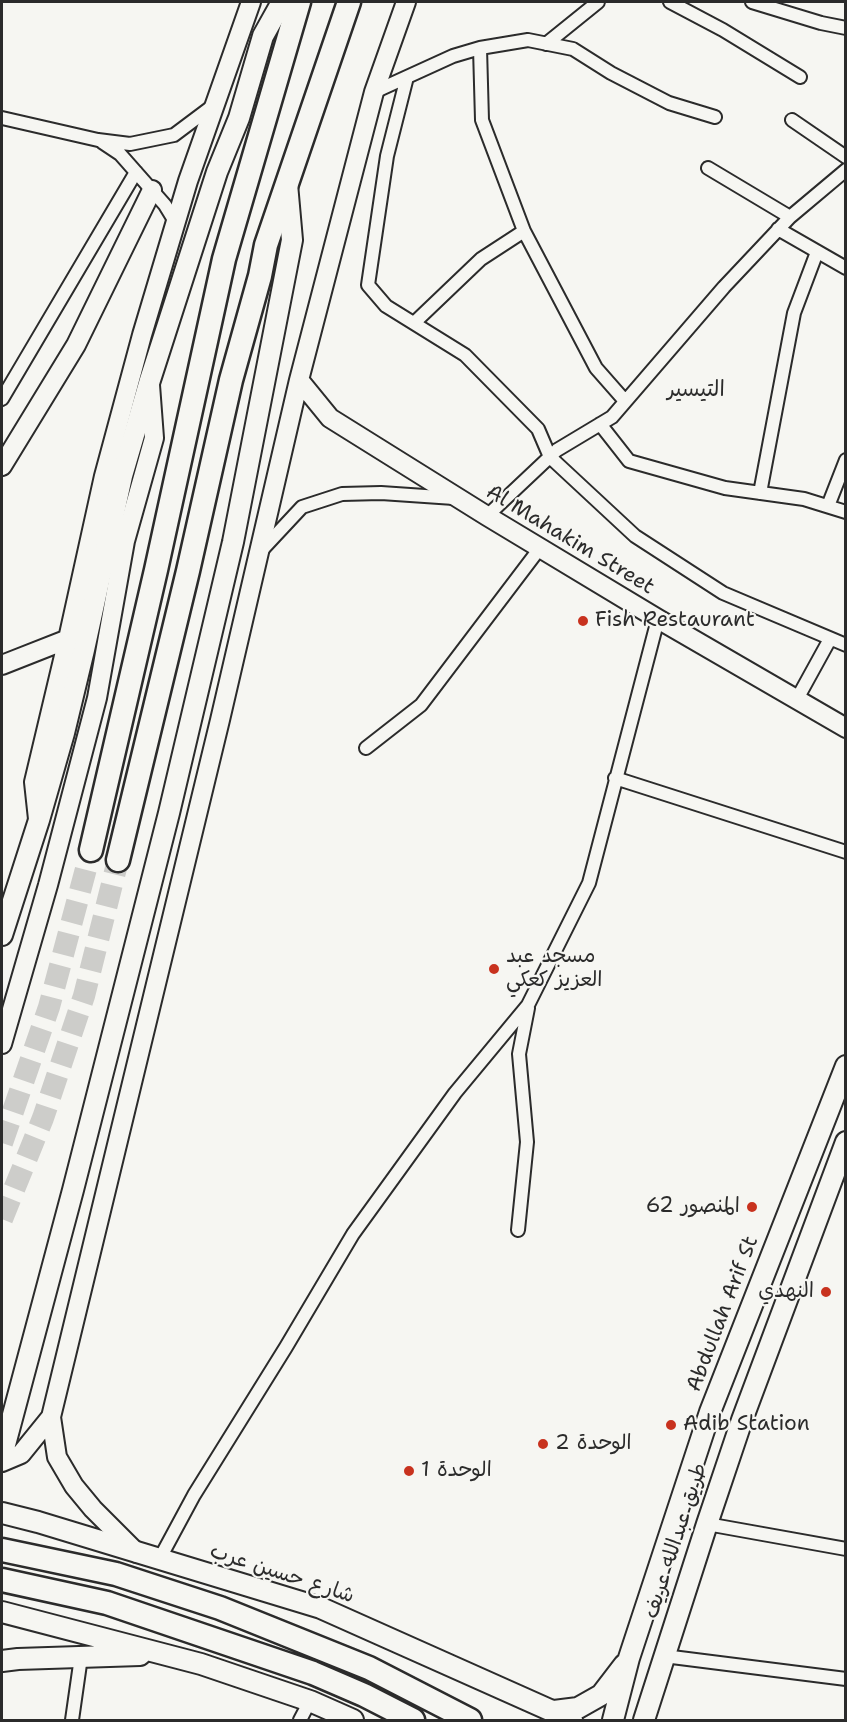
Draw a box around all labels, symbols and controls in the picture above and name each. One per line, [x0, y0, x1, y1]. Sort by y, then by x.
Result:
district label: التيسير [667, 377, 725, 403]
street label: Al Mahakim Street [481, 480, 659, 600]
place label: Fish Restaurant [595, 608, 755, 634]
marker: Fish Restaurant [576, 614, 590, 628]
place label: مسجد عبد العزيز كعكي [506, 944, 603, 994]
marker: مسجد عبد العزيز كعكي [487, 962, 501, 976]
place label: المنصور 62 [646, 1194, 740, 1220]
marker: المنصور 62 [745, 1200, 759, 1214]
street label: Abdullah Arif St [682, 1233, 764, 1395]
place label: النهدي [758, 1279, 814, 1305]
marker: النهدي [819, 1285, 833, 1299]
place label: Adib Station [683, 1412, 810, 1438]
marker: Adib Station [664, 1418, 678, 1432]
place label: الوحدة 2 [555, 1431, 632, 1457]
marker: الوحدة 2 [536, 1437, 550, 1451]
place label: الوحدة 1 [421, 1458, 492, 1484]
street label: طريق عبدالله عريف [639, 1460, 713, 1622]
marker: الوحدة 1 [402, 1464, 416, 1478]
street label: شارع حسين عرب [207, 1539, 357, 1609]

